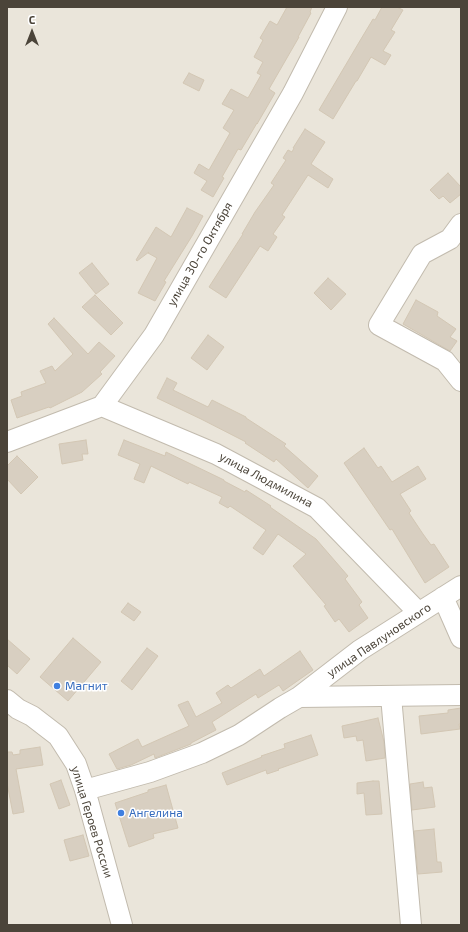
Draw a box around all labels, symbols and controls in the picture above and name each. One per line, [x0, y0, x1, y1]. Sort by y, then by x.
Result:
north arrow [12, 12, 52, 52]
text: С [29, 13, 35, 26]
street label: улица 30-го Октября [164, 199, 236, 309]
street label: улица Людмилина [217, 449, 315, 511]
street label: улица Павлуновского [324, 600, 434, 680]
place label: Магнит [65, 679, 108, 693]
marker: Магнит [52, 681, 62, 691]
street label: улица Героев России [68, 764, 116, 880]
place label: Ангелина [129, 806, 183, 820]
marker: Ангелина [116, 808, 126, 818]

